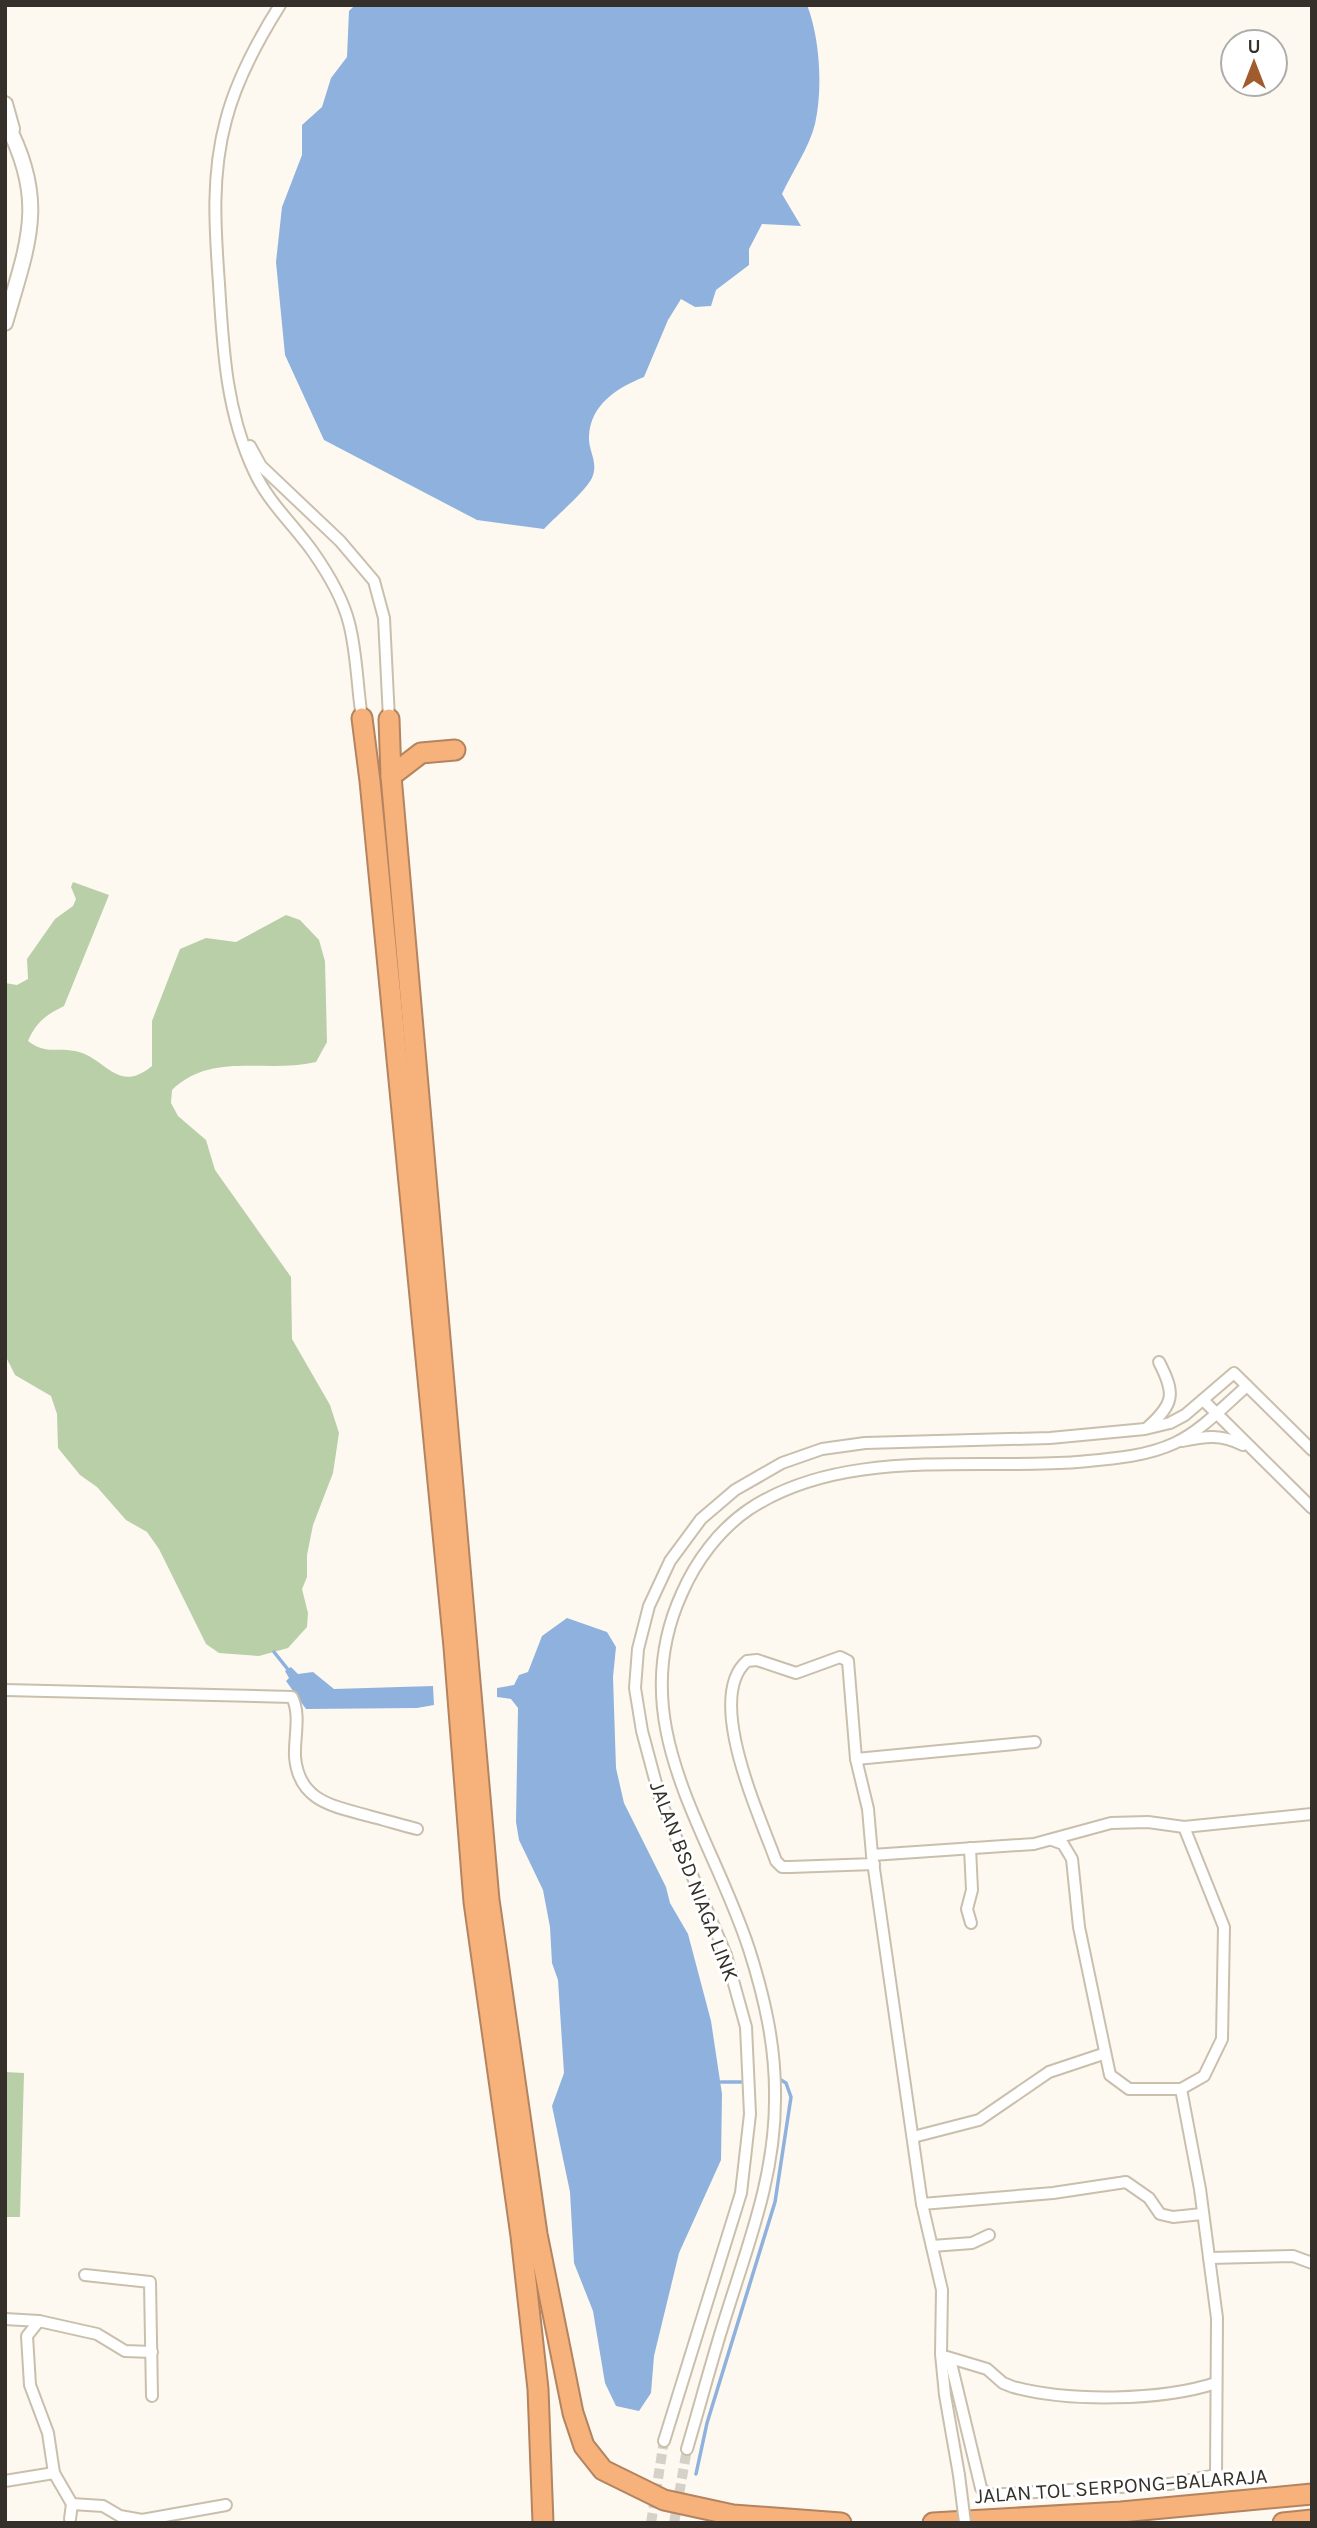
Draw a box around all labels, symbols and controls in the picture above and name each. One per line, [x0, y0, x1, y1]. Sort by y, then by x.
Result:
north arrow [1219, 28, 1289, 98]
text: U [1247, 36, 1261, 58]
street label: JALAN BSD NIAGA LINK [645, 1778, 743, 1985]
street label: JALAN TOL SERPONG–BALARAJA [974, 2464, 1268, 2508]

